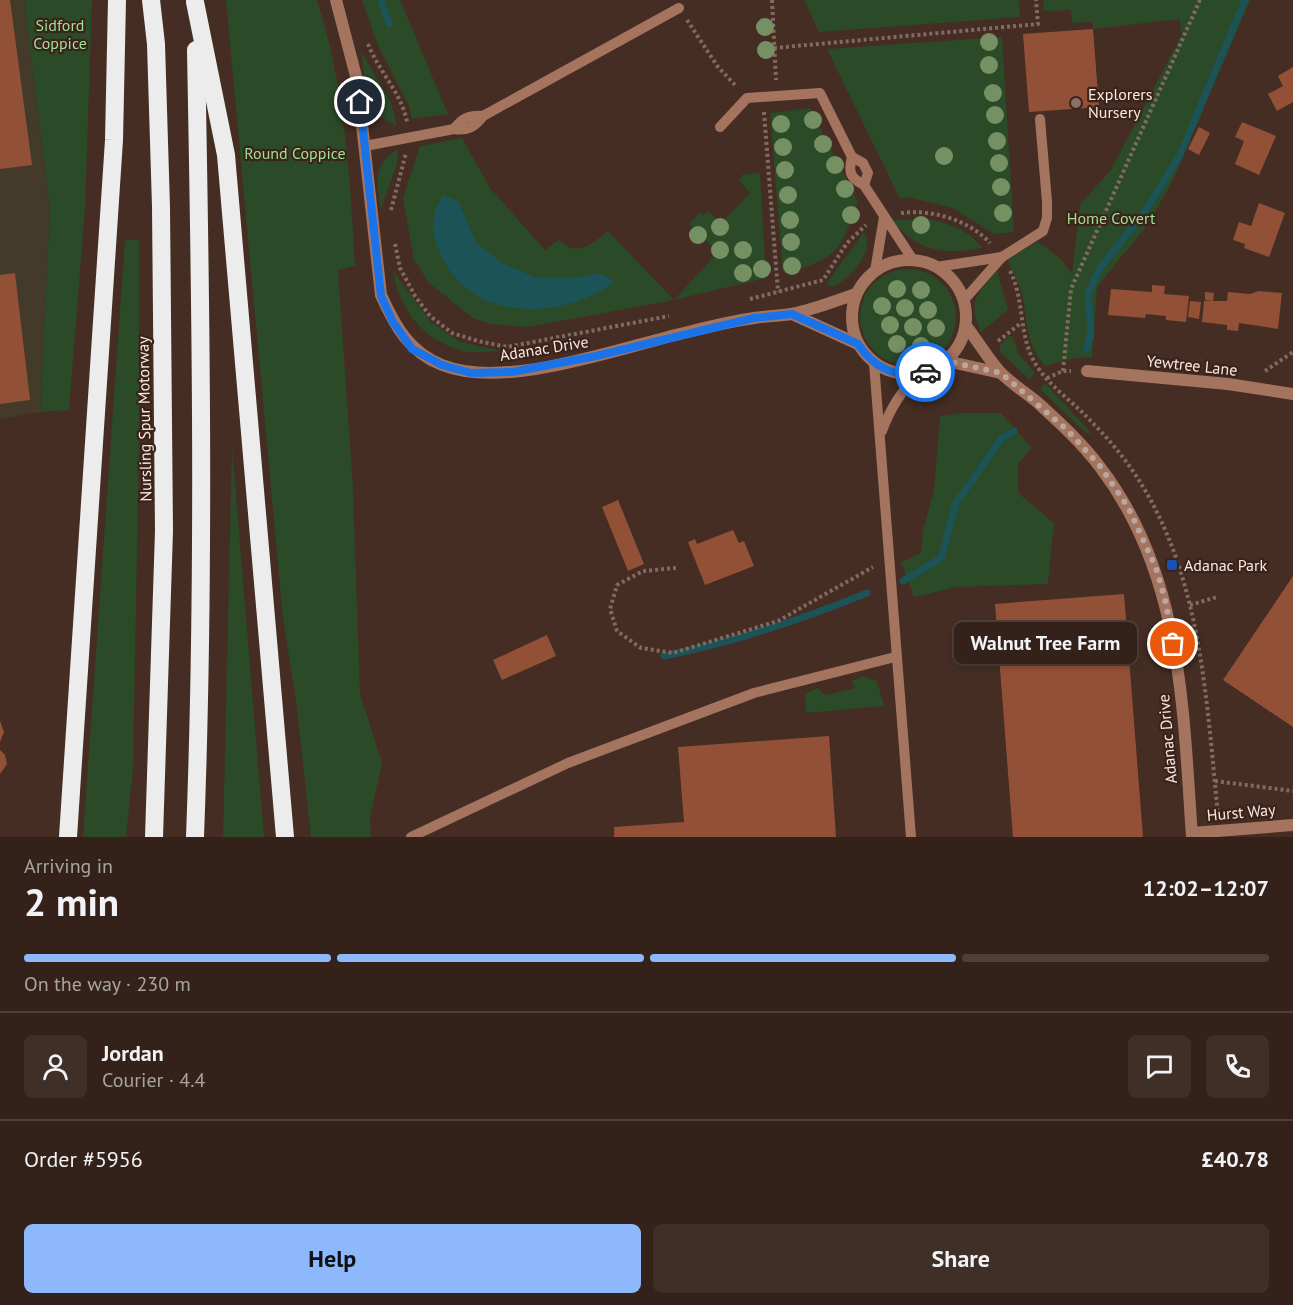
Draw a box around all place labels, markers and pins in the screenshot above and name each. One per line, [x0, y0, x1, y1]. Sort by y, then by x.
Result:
pin [334, 76, 385, 127]
place label: Explorers Nursery [1088, 84, 1153, 122]
marker: Explorers Nursery [1069, 96, 1083, 110]
place label: Adanac Park [1184, 555, 1267, 575]
marker: Adanac Park [1165, 558, 1179, 572]
pin [1147, 618, 1198, 669]
callout: Walnut Tree Farm [954, 623, 1137, 665]

